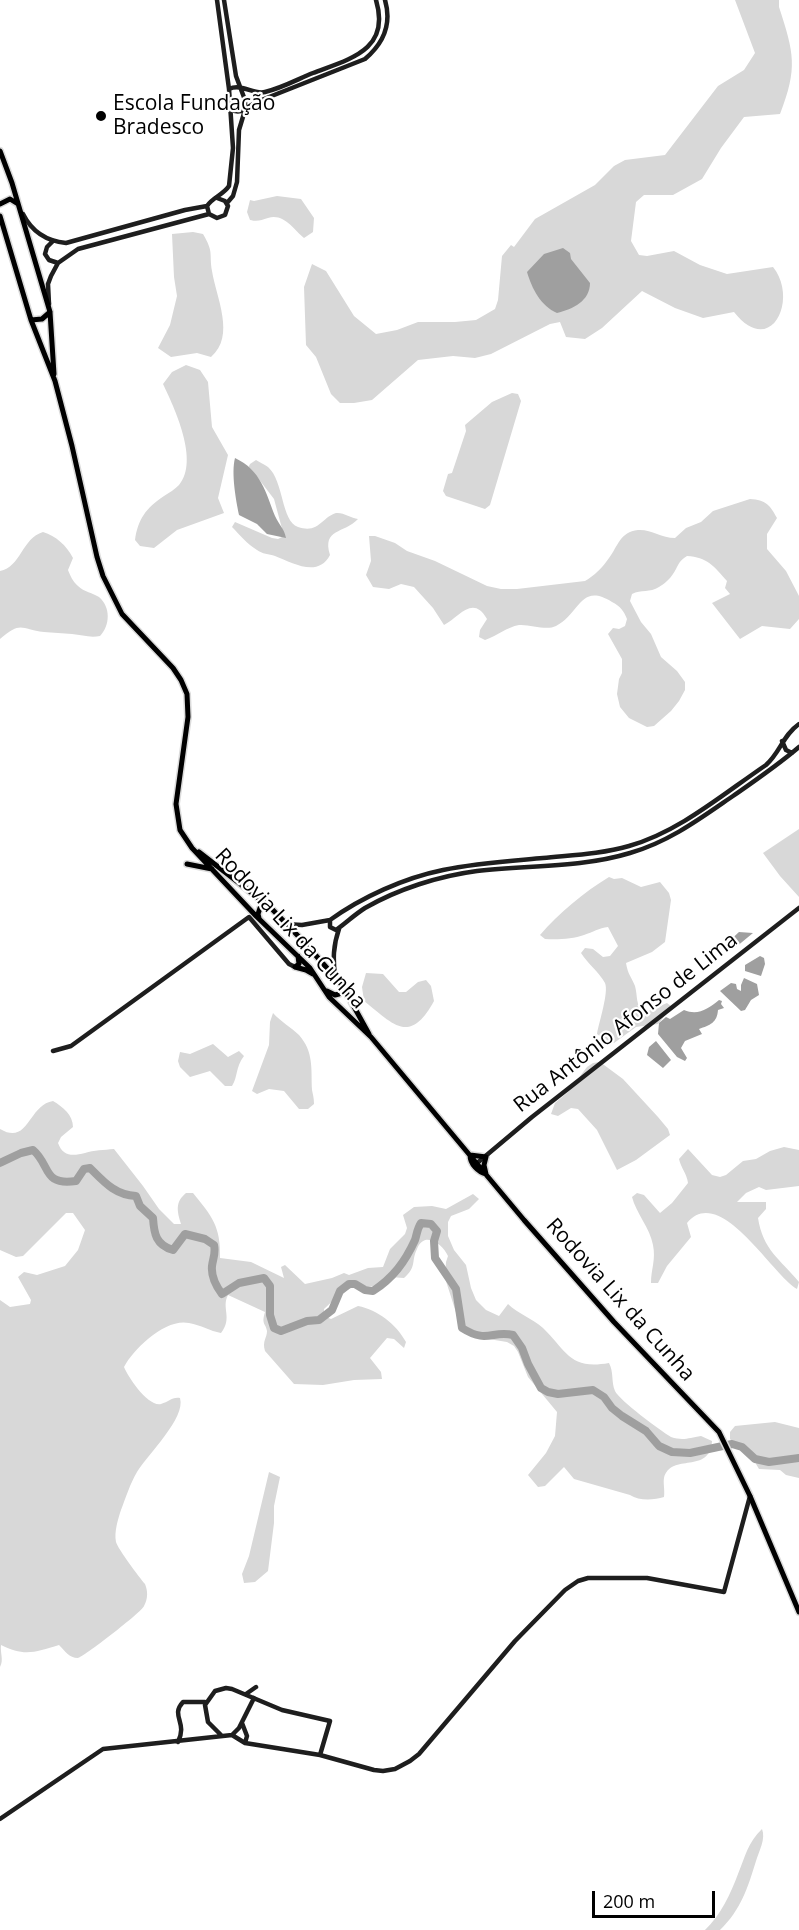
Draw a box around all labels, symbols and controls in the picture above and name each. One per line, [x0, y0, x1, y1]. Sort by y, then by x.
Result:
place label: Escola Fundação Bradesco [113, 91, 275, 141]
marker: Escola Fundação Bradesco [94, 109, 108, 123]
street label: Rodovia Lix da Cunha [209, 844, 371, 1014]
street label: Rua Antônio Afonso de Lima [509, 928, 743, 1118]
street label: Rodovia Lix da Cunha [540, 1213, 700, 1387]
scale bar [595, 1879, 718, 1917]
text: 200 m [603, 1889, 655, 1913]

